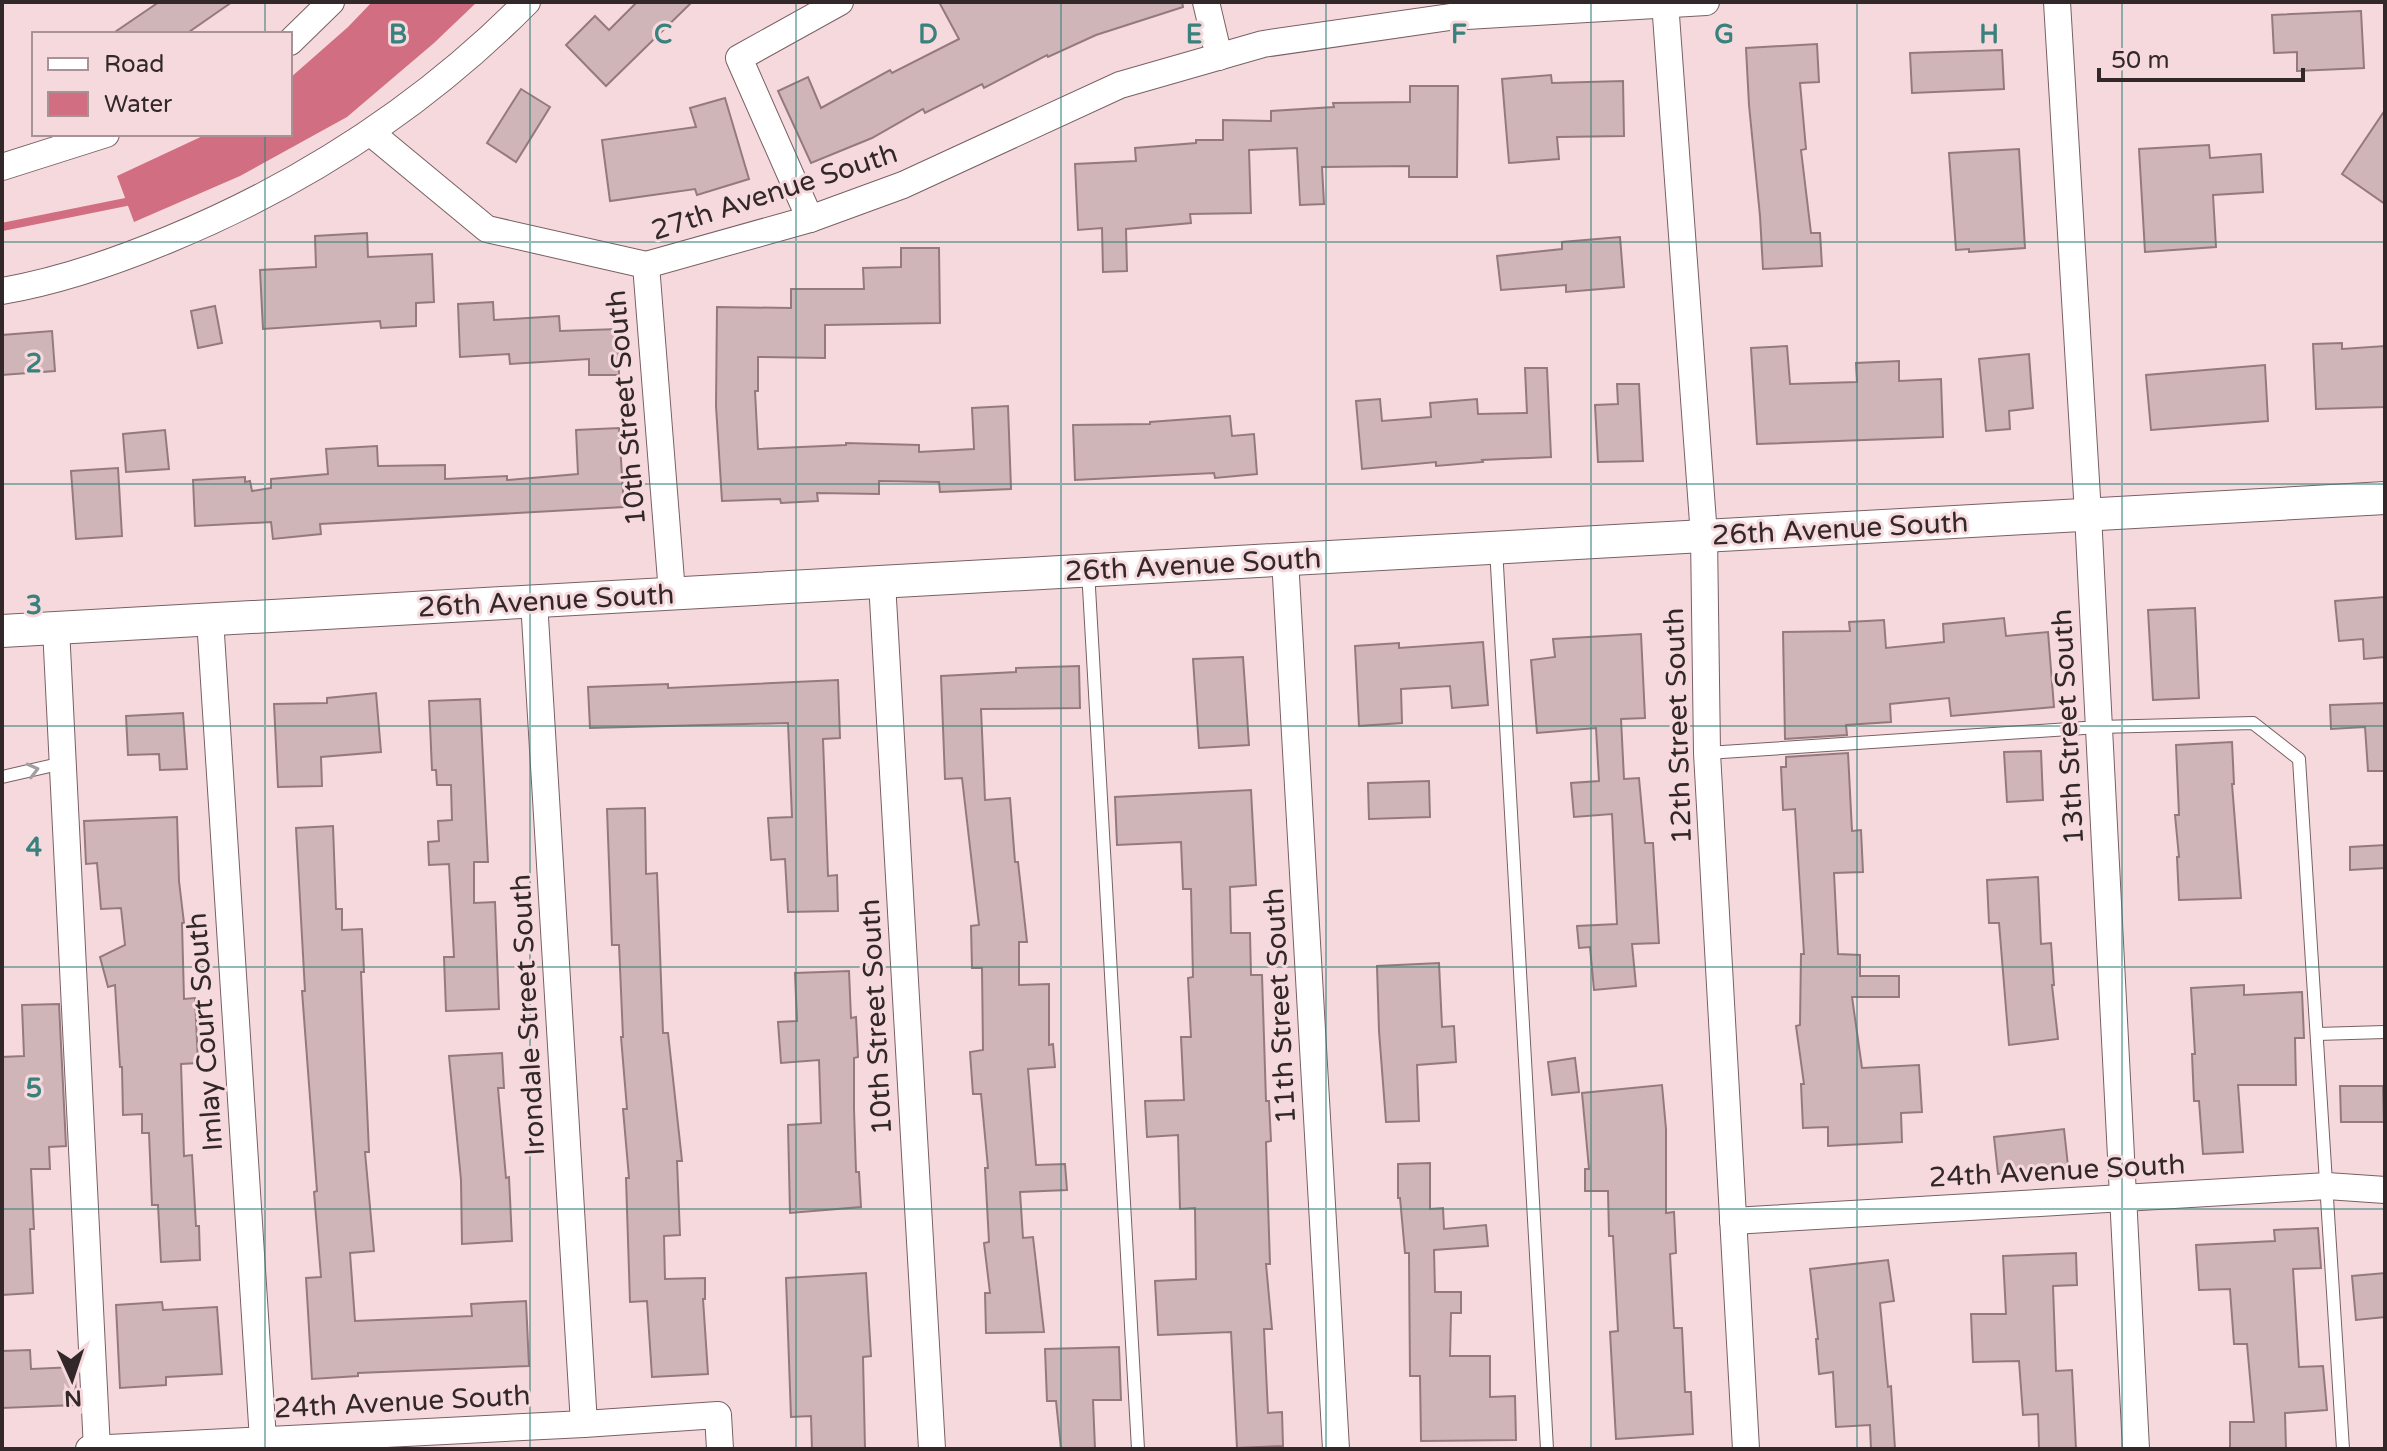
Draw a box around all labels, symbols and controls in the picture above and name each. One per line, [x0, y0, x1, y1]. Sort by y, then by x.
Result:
text: B [389, 19, 407, 50]
text: C [654, 19, 672, 50]
text: D [918, 19, 938, 50]
text: E [1186, 19, 1202, 50]
text: F [1451, 19, 1467, 50]
text: G [1714, 19, 1734, 50]
text: H [1979, 19, 1999, 50]
legend [32, 32, 292, 136]
scale bar [2099, 32, 2303, 82]
text: 50 m [2111, 46, 2169, 75]
text: Road [104, 50, 164, 79]
text: Water [104, 90, 173, 119]
street label: 27th Avenue South [647, 136, 902, 248]
street label: 10th Street South [599, 289, 653, 527]
text: 2 [26, 348, 42, 379]
street label: 26th Avenue South [1711, 505, 1969, 553]
street label: 26th Avenue South [1064, 541, 1322, 589]
street label: 26th Avenue South [417, 577, 675, 625]
text: 3 [26, 590, 42, 621]
street label: 12th Street South [1657, 607, 1699, 845]
street label: 13th Street South [2045, 608, 2091, 846]
one-way arrow [25, 763, 39, 780]
text: 4 [26, 832, 42, 863]
street label: Irondale Street South [504, 873, 552, 1157]
street label: 11th Street South [1257, 887, 1303, 1125]
street label: 10th Street South [853, 898, 899, 1136]
street label: Imlay Court South [180, 912, 230, 1152]
text: 5 [26, 1073, 42, 1104]
street label: 24th Avenue South [1928, 1147, 2186, 1195]
north arrow [32, 1339, 112, 1419]
street label: 24th Avenue South [273, 1378, 531, 1426]
text: N [63, 1385, 82, 1411]

